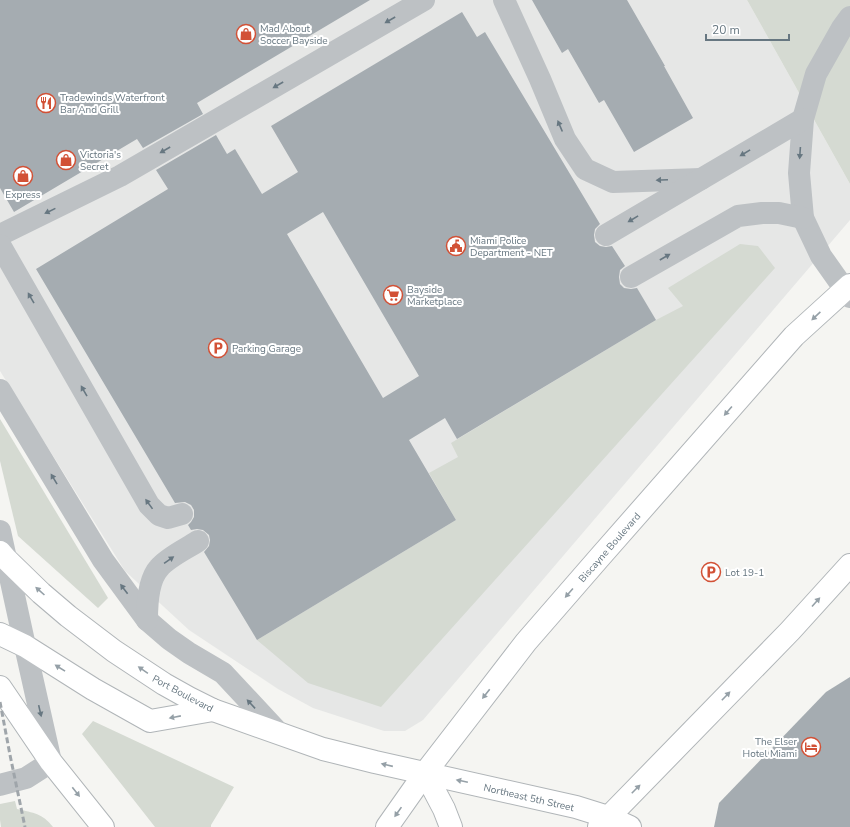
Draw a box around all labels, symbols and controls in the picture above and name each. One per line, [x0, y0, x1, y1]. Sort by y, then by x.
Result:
one-way arrow [384, 16, 396, 23]
scale bar [706, 16, 789, 42]
place label: Mad About Soccer Bayside [260, 22, 328, 48]
text: 20 m [712, 22, 740, 38]
shop icon: Mad About Soccer Bayside [235, 23, 257, 45]
one-way arrow [272, 81, 283, 88]
place label: Tradewinds Waterfront Bar And Grill [60, 91, 165, 117]
restaurant icon: Tradewinds Waterfront Bar And Grill [35, 92, 57, 114]
one-way arrow [556, 120, 562, 132]
one-way arrow [159, 146, 171, 153]
one-way arrow [797, 147, 804, 159]
place label: Victoria's Secret [79, 148, 121, 174]
shop icon: Victoria's Secret [55, 149, 77, 171]
one-way arrow [739, 150, 751, 157]
shop icon: Express [12, 165, 34, 187]
one-way arrow [655, 177, 668, 183]
place label: Express [5, 188, 41, 202]
one-way arrow [44, 207, 56, 214]
one-way arrow [627, 216, 639, 223]
place label: Miami Police Department - NET [470, 234, 553, 260]
public building icon: Miami Police Department - NET [445, 235, 467, 257]
one-way arrow [659, 254, 671, 261]
place label: Bayside Marketplace [407, 283, 462, 309]
supermarket icon: Bayside Marketplace [382, 284, 404, 306]
one-way arrow [28, 292, 34, 304]
one-way arrow [812, 311, 821, 320]
parking icon: Parking Garage [207, 337, 229, 359]
place label: Parking Garage [232, 342, 301, 356]
one-way arrow [80, 385, 87, 397]
one-way arrow [723, 406, 733, 416]
one-way arrow [50, 473, 57, 485]
one-way arrow [145, 498, 153, 509]
street label: Biscayne Boulevard [576, 510, 644, 586]
one-way arrow [163, 556, 174, 564]
parking icon: Lot 19-1 [700, 561, 722, 583]
place label: Lot 19-1 [725, 566, 764, 580]
one-way arrow [120, 583, 128, 594]
one-way arrow [35, 586, 45, 596]
one-way arrow [564, 588, 573, 598]
one-way arrow [811, 597, 821, 607]
one-way arrow [55, 664, 66, 672]
one-way arrow [138, 666, 148, 674]
street label: Port Boulevard [149, 672, 216, 716]
one-way arrow [482, 688, 491, 699]
one-way arrow [721, 691, 731, 701]
one-way arrow [247, 699, 256, 709]
one-way arrow [37, 705, 43, 717]
one-way arrow [169, 714, 181, 720]
place label: The Elser Hotel Miami [743, 735, 797, 761]
hotel icon: The Elser Hotel Miami [800, 736, 822, 758]
one-way arrow [381, 761, 394, 767]
one-way arrow [456, 778, 468, 784]
street label: Northeast 5th Street [482, 781, 576, 815]
one-way arrow [631, 784, 641, 794]
one-way arrow [71, 787, 80, 798]
one-way arrow [394, 806, 402, 817]

